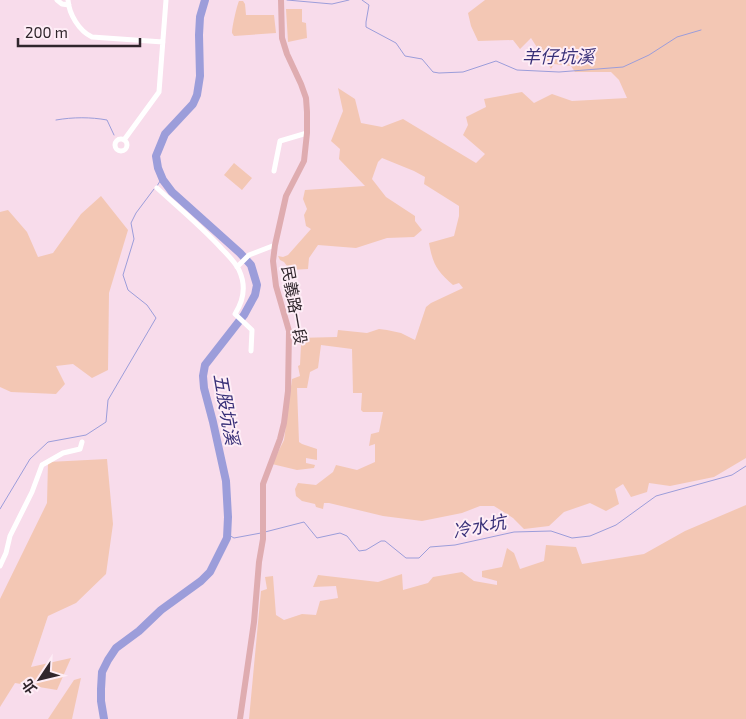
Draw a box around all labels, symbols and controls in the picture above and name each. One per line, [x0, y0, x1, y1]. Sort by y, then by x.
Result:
scale bar [18, 15, 140, 47]
text: 200 m [25, 23, 68, 41]
water label: 羊仔坑溪 [522, 45, 597, 67]
street label: 民義路一段 [279, 264, 311, 346]
water label: 五股坑溪 [210, 372, 245, 449]
water label: 冷水坑 [450, 509, 511, 542]
north arrow [15, 654, 65, 704]
text: 北 [18, 676, 40, 697]

